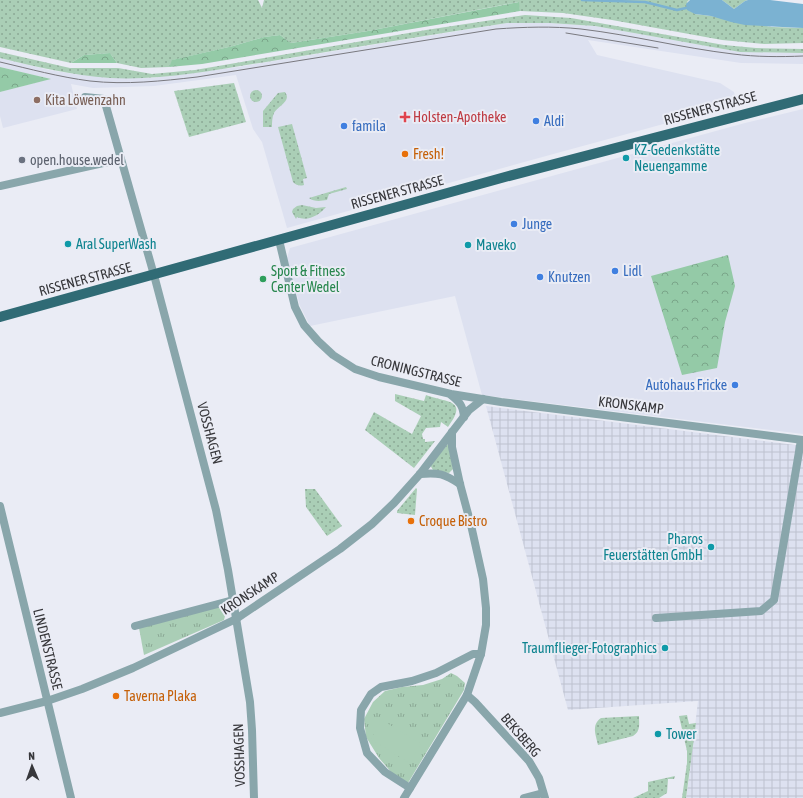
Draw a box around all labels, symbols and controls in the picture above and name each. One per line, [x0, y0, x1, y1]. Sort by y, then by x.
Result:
street label: RISSENER STRASSE [662, 88, 758, 128]
place label: Kita Löwenzahn [45, 92, 126, 108]
marker: Kita Löwenzahn [32, 95, 42, 105]
place label: Holsten-Apotheke [413, 109, 506, 125]
marker: Holsten-Apotheke [400, 112, 410, 122]
place label: Aldi [544, 113, 564, 129]
marker: Aldi [531, 116, 541, 126]
place label: famila [352, 118, 386, 134]
marker: famila [339, 121, 349, 131]
place label: KZ-Gedenkstätte Neuengamme [634, 142, 720, 174]
place label: Fresh! [413, 146, 444, 162]
marker: Fresh! [400, 149, 410, 159]
place label: open.house.wedel [30, 152, 124, 168]
marker: KZ-Gedenkstätte Neuengamme [621, 153, 631, 163]
marker: open.house.wedel [17, 155, 27, 165]
street label: RISSENER STRASSE [349, 172, 445, 212]
place label: Junge [522, 216, 552, 232]
marker: Junge [509, 219, 519, 229]
place label: Aral SuperWash [76, 236, 157, 252]
place label: Maveko [476, 237, 516, 253]
marker: Aral SuperWash [63, 239, 73, 249]
marker: Maveko [463, 240, 473, 250]
street label: RISSENER STRASSE [37, 259, 133, 299]
place label: Sport & Fitness Center Wedel [271, 263, 345, 295]
place label: Lidl [623, 263, 642, 279]
marker: Lidl [610, 266, 620, 276]
place label: Knutzen [548, 269, 591, 285]
marker: Knutzen [535, 272, 545, 282]
marker: Sport & Fitness Center Wedel [258, 274, 268, 284]
street label: CRONINGSTRASSE [369, 352, 463, 390]
place label: Autohaus Fricke [646, 377, 727, 393]
marker: Autohaus Fricke [730, 380, 740, 390]
street label: KRONSKAMP [597, 393, 665, 417]
street label: VOSSHAGEN [194, 400, 226, 466]
place label: Croque Bistro [419, 513, 487, 529]
marker: Croque Bistro [406, 516, 416, 526]
place label: Pharos Feuerstätten GmbH [603, 531, 703, 563]
marker: Pharos Feuerstätten GmbH [706, 542, 716, 552]
street label: KRONSKAMP [218, 568, 282, 618]
street label: LINDENSTRASSE [30, 607, 66, 691]
place label: Traumflieger-Fotographics [522, 640, 657, 656]
marker: Traumflieger-Fotographics [660, 643, 670, 653]
place label: Taverna Plaka [124, 688, 197, 704]
marker: Taverna Plaka [111, 691, 121, 701]
street label: BEKSBERG [498, 710, 544, 760]
street label: VOSSHAGEN [230, 723, 248, 787]
place label: Tower [666, 726, 697, 742]
marker: Tower [653, 729, 663, 739]
north arrow [12, 746, 52, 786]
text: N [28, 750, 35, 762]

